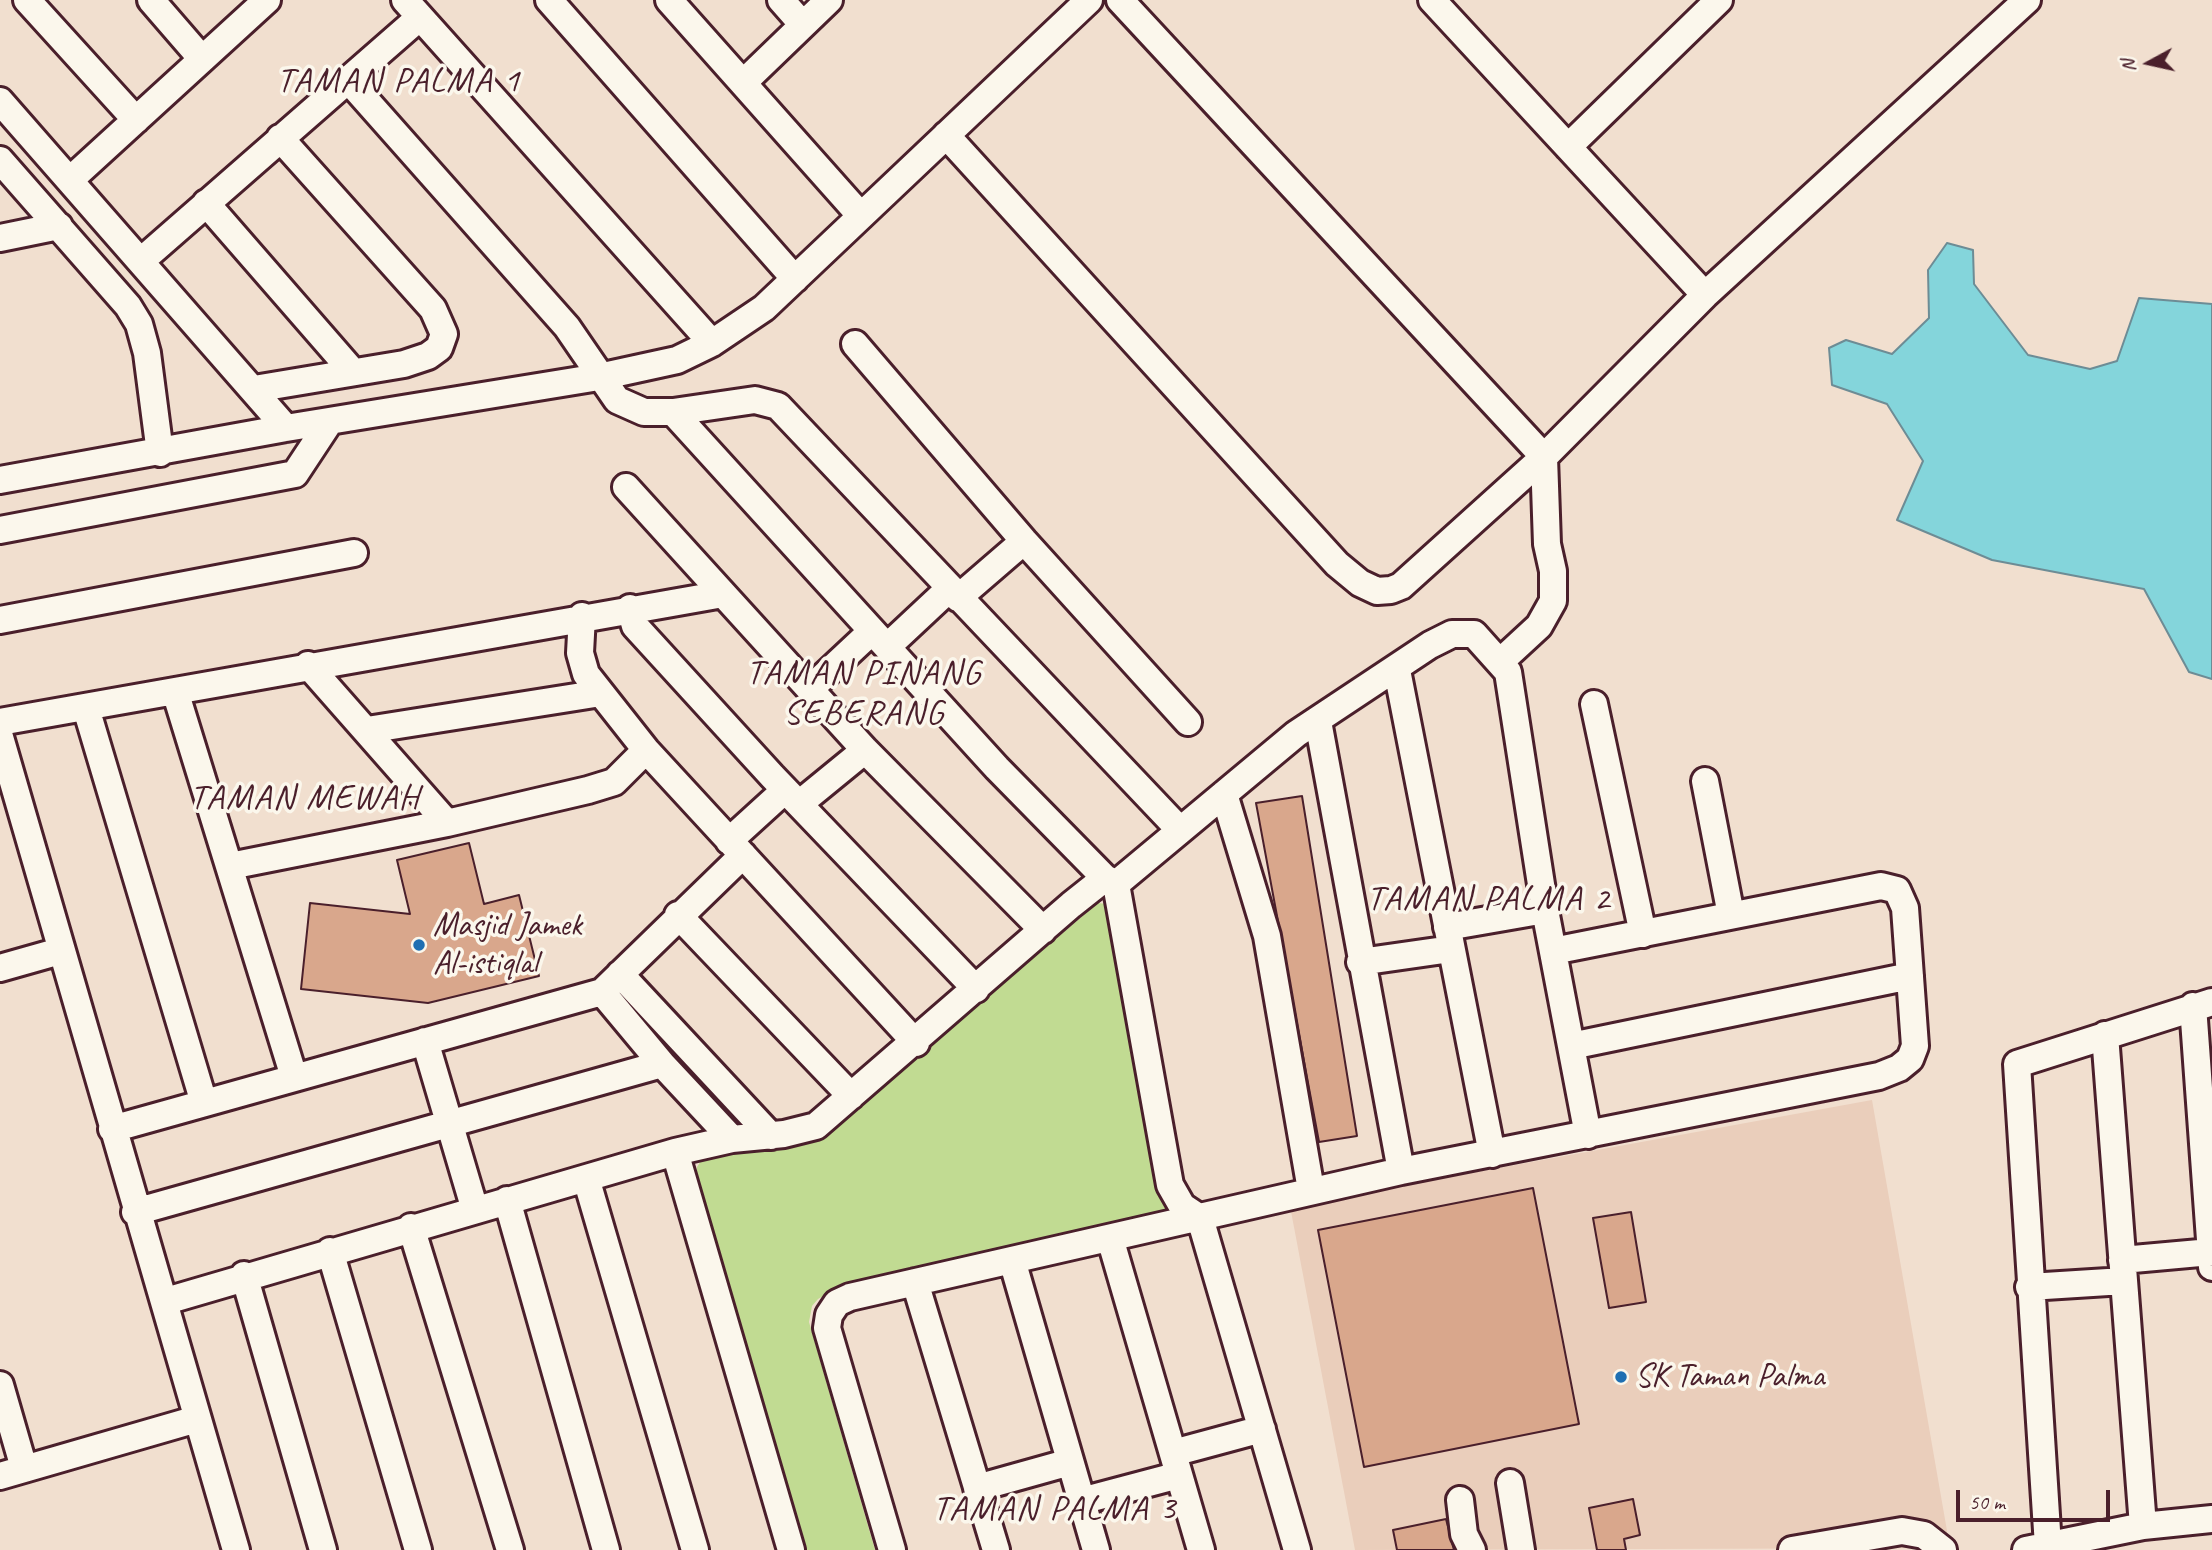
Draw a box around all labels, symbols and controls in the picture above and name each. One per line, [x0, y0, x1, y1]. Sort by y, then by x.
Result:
north arrow [2114, 28, 2184, 98]
text: N [2116, 58, 2141, 73]
district label: TAMAN PALMA 1 [280, 61, 518, 103]
district label: TAMAN PINANG SEBERANG [751, 653, 977, 735]
district label: TAMAN MEWAH [192, 778, 418, 820]
district label: TAMAN PALMA 2 [1370, 879, 1608, 921]
place label: Masjid Jamek Al-istiqlal [433, 906, 582, 984]
marker: Masjid Jamek Al-istiqlal [411, 937, 427, 953]
place label: SK Taman Palma [1635, 1357, 1824, 1397]
marker: SK Taman Palma [1613, 1369, 1629, 1385]
scale bar [1960, 1476, 2114, 1520]
district label: TAMAN PALMA 3 [936, 1489, 1174, 1531]
text: 50 m [1969, 1489, 2005, 1515]

